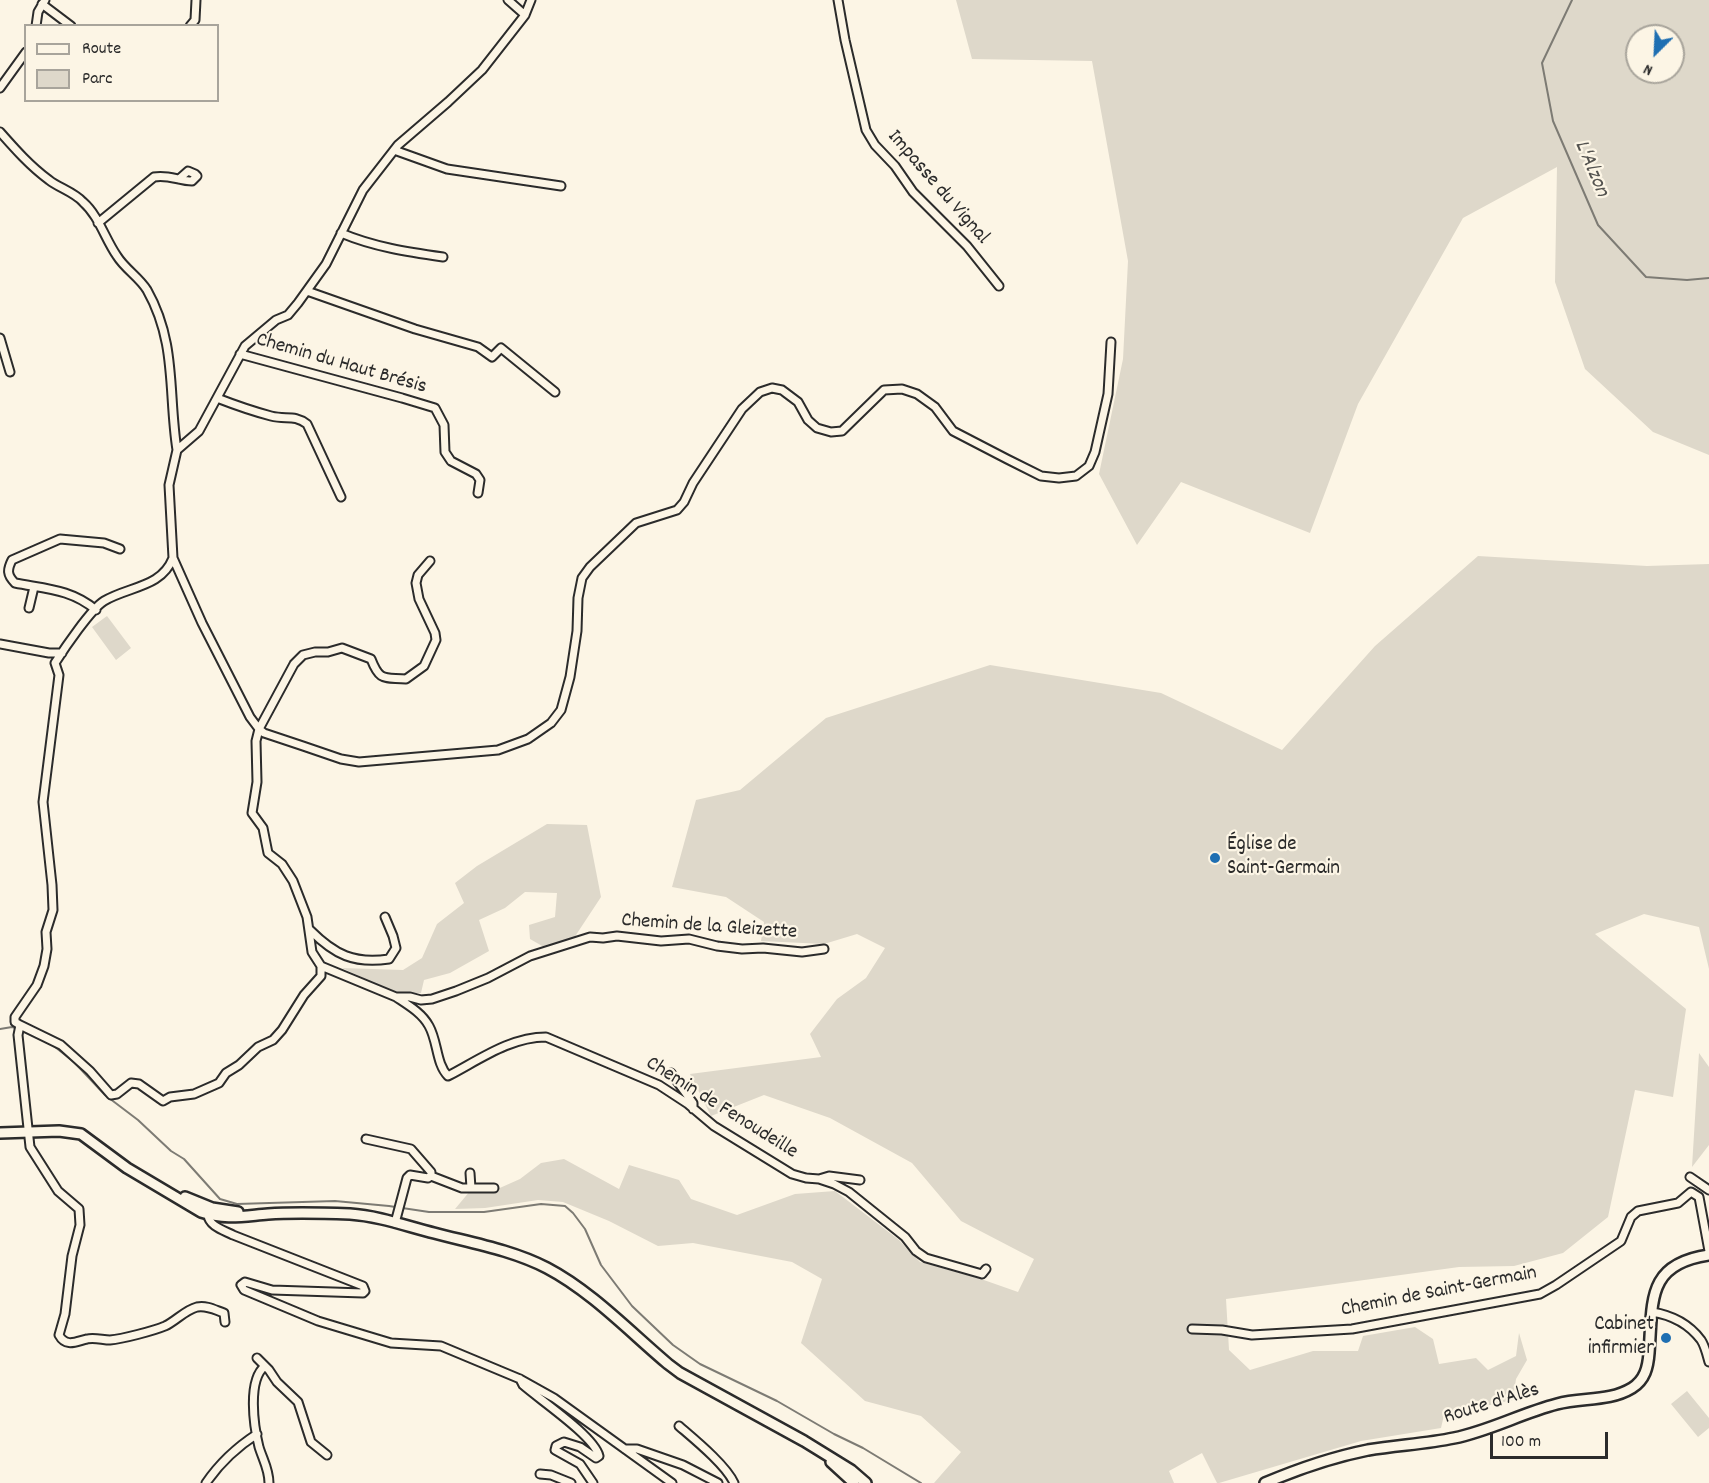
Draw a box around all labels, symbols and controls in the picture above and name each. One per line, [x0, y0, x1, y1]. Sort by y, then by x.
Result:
legend [24, 24, 219, 102]
north arrow [1625, 24, 1685, 84]
text: Route [82, 37, 121, 62]
text: N [1640, 57, 1657, 81]
text: Parc [82, 67, 113, 92]
street label: Impasse du Vignal [880, 126, 994, 250]
water label: L'Alzon [1566, 137, 1614, 201]
street label: Chemin du Haut Brésis [253, 329, 429, 401]
place label: Église de Saint-Germain [1227, 833, 1340, 883]
marker: Église de Saint-Germain [1208, 851, 1222, 865]
street label: Chemin de la Gleizette [620, 909, 798, 947]
street label: Chemin de Fenoudeille [640, 1052, 802, 1166]
street label: Chemin de Saint-Germain [1339, 1262, 1539, 1324]
place label: Cabinet infirmier [1588, 1313, 1654, 1363]
marker: Cabinet infirmier [1659, 1331, 1673, 1345]
street label: Route d'Alès [1441, 1379, 1543, 1431]
scale bar [1493, 1420, 1612, 1458]
text: 100 m [1501, 1430, 1541, 1455]

